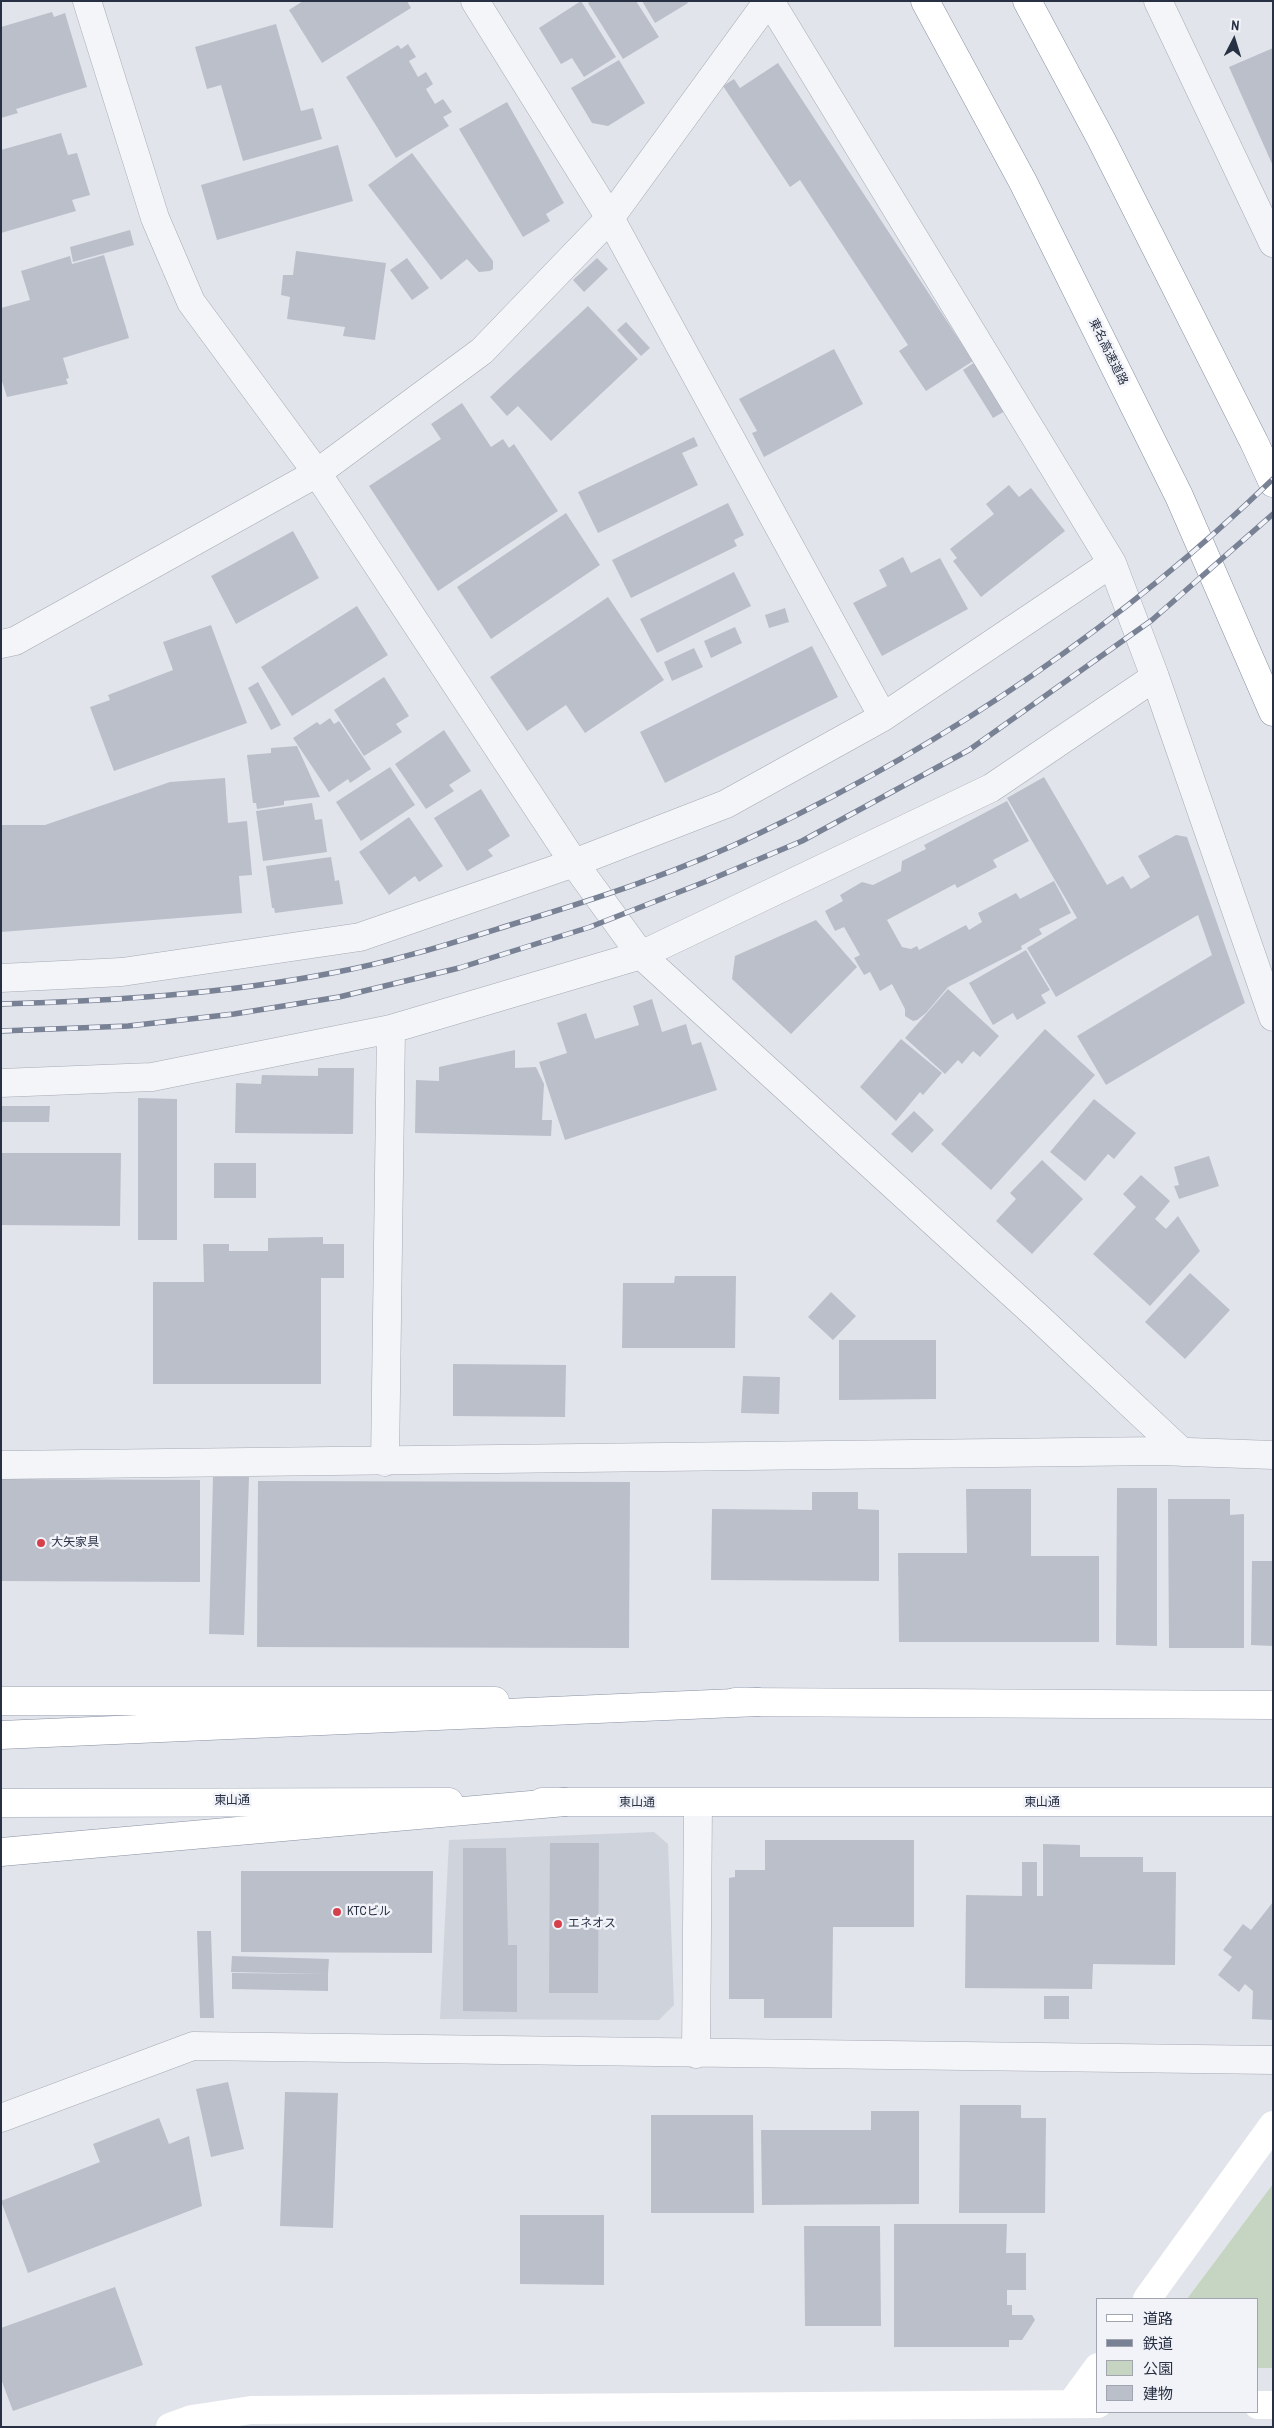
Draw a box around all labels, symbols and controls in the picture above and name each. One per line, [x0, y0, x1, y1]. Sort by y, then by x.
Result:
north arrow [1209, 15, 1259, 65]
text: N [1230, 16, 1240, 34]
street label: 東名高速道路 [1086, 316, 1130, 388]
place label: 大矢家具 [51, 1536, 99, 1550]
marker: 大矢家具 [35, 1537, 47, 1549]
street label: 東山通 [214, 1794, 250, 1808]
street label: 東山通 [619, 1795, 655, 1811]
street label: 東山通 [1024, 1796, 1060, 1810]
place label: KTCビル [347, 1905, 391, 1919]
marker: KTCビル [331, 1906, 343, 1918]
place label: エネオス [568, 1917, 616, 1931]
marker: エネオス [552, 1918, 564, 1930]
legend [1096, 2298, 1259, 2413]
text: 道路 [1143, 2308, 1173, 2329]
text: 鉄道 [1143, 2333, 1173, 2354]
text: 公園 [1143, 2358, 1173, 2379]
text: 建物 [1143, 2383, 1173, 2404]

